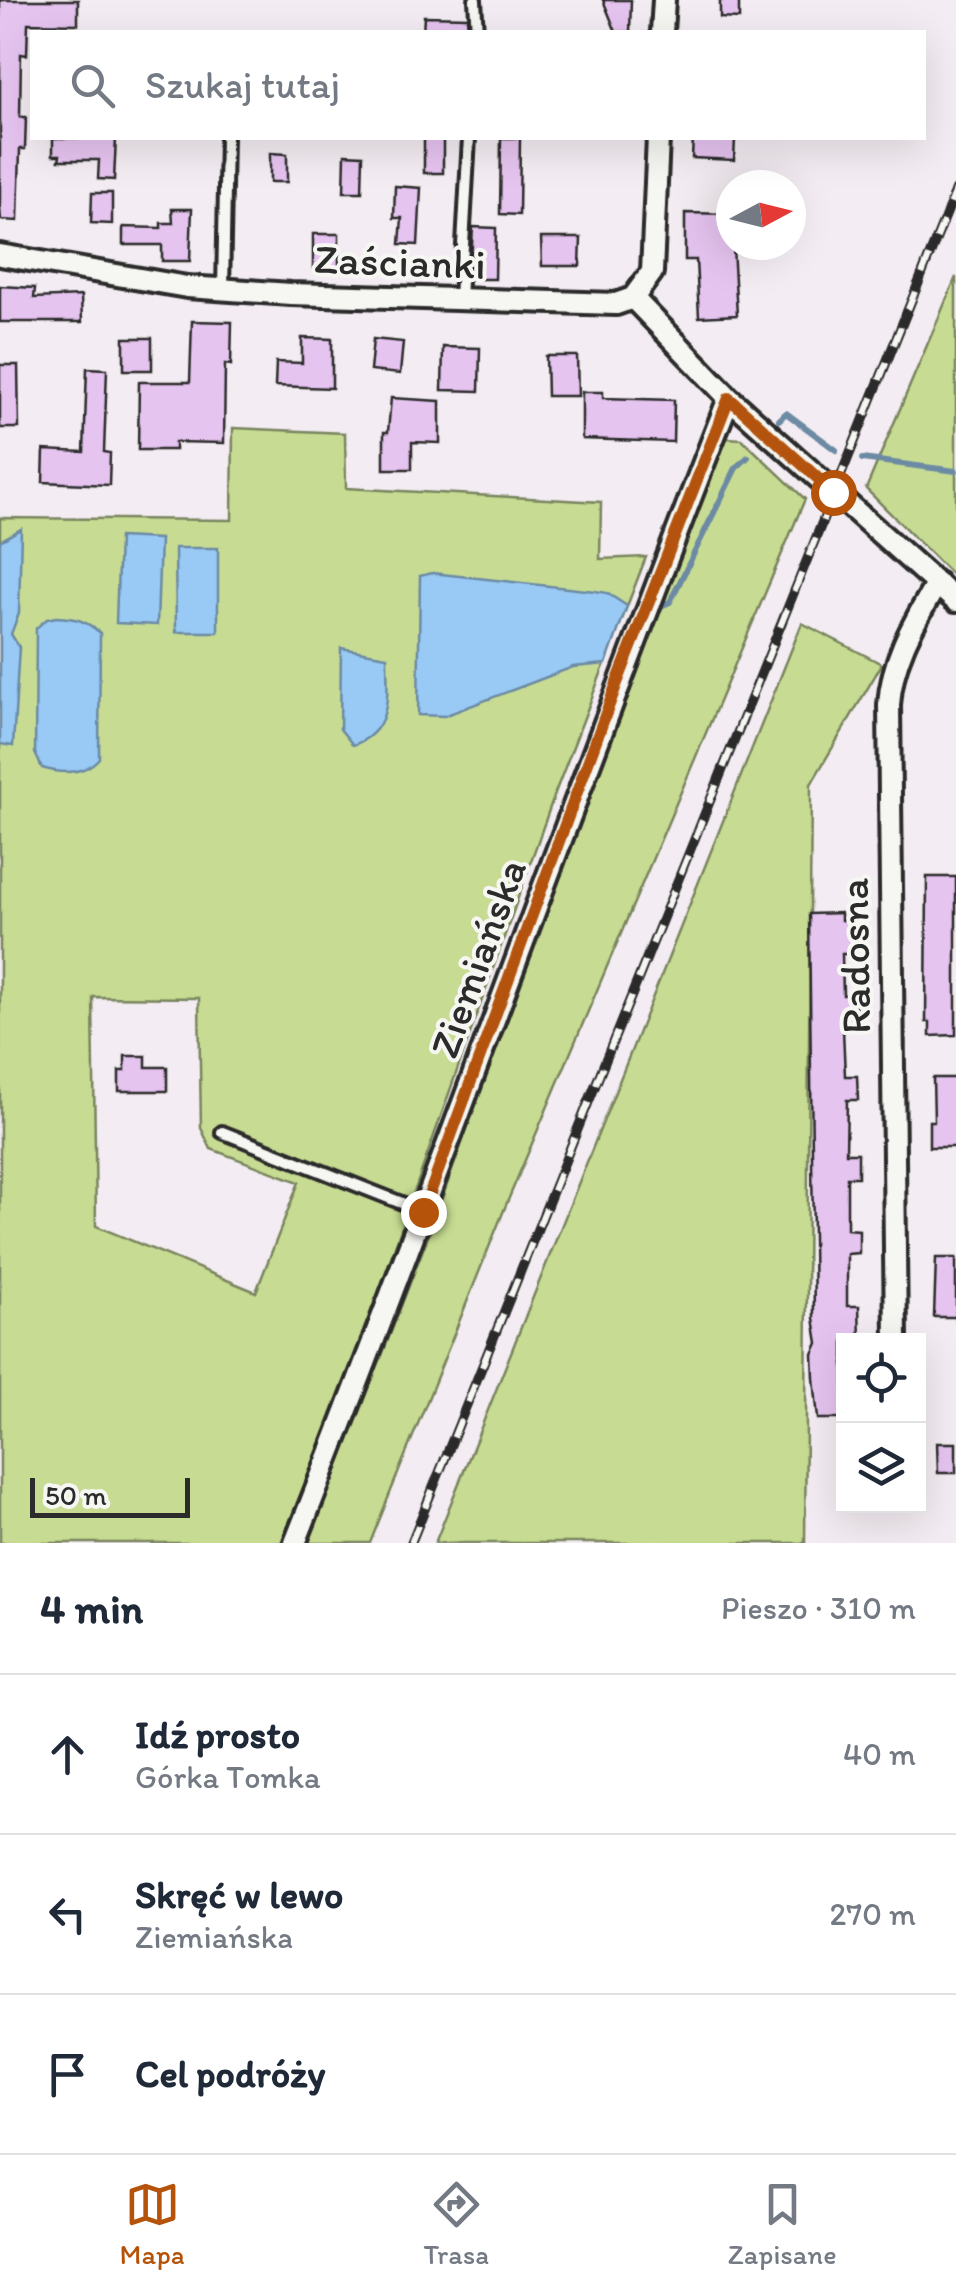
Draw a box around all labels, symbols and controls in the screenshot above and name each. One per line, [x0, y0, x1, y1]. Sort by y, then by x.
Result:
search box [30, 30, 926, 140]
icon: search [65, 58, 120, 113]
text: Szukaj tutaj [145, 62, 340, 108]
north arrow [716, 170, 806, 260]
street label: Zaścianki [313, 233, 487, 290]
route start [811, 470, 857, 516]
street label: Ziemiańska [418, 852, 537, 1064]
street label: Radosna [828, 877, 881, 1034]
route end [401, 1190, 447, 1236]
map controls [836, 1333, 926, 1513]
button: locate [836, 1333, 926, 1423]
button: layers [836, 1423, 926, 1513]
scale bar [30, 1473, 190, 1518]
text: 50 m [45, 1478, 107, 1512]
text: 4 min [40, 1583, 143, 1634]
text: Pieszo · 310 m [721, 1589, 916, 1627]
text: Idź prosto [135, 1712, 300, 1758]
icon: ahead [40, 1727, 95, 1782]
text: 40 m [843, 1735, 916, 1773]
text: Górka Tomka [135, 1758, 321, 1796]
text: Skręć w lewo [135, 1872, 343, 1918]
icon: left [40, 1887, 95, 1942]
text: 270 m [829, 1895, 916, 1933]
text: Ziemiańska [135, 1918, 293, 1956]
icon: arrive [40, 2047, 95, 2102]
text: Cel podróży [135, 2051, 325, 2097]
tab: Mapa [119, 2177, 185, 2271]
tab: Trasa [423, 2177, 489, 2271]
tab: Zapisane [728, 2177, 837, 2271]

